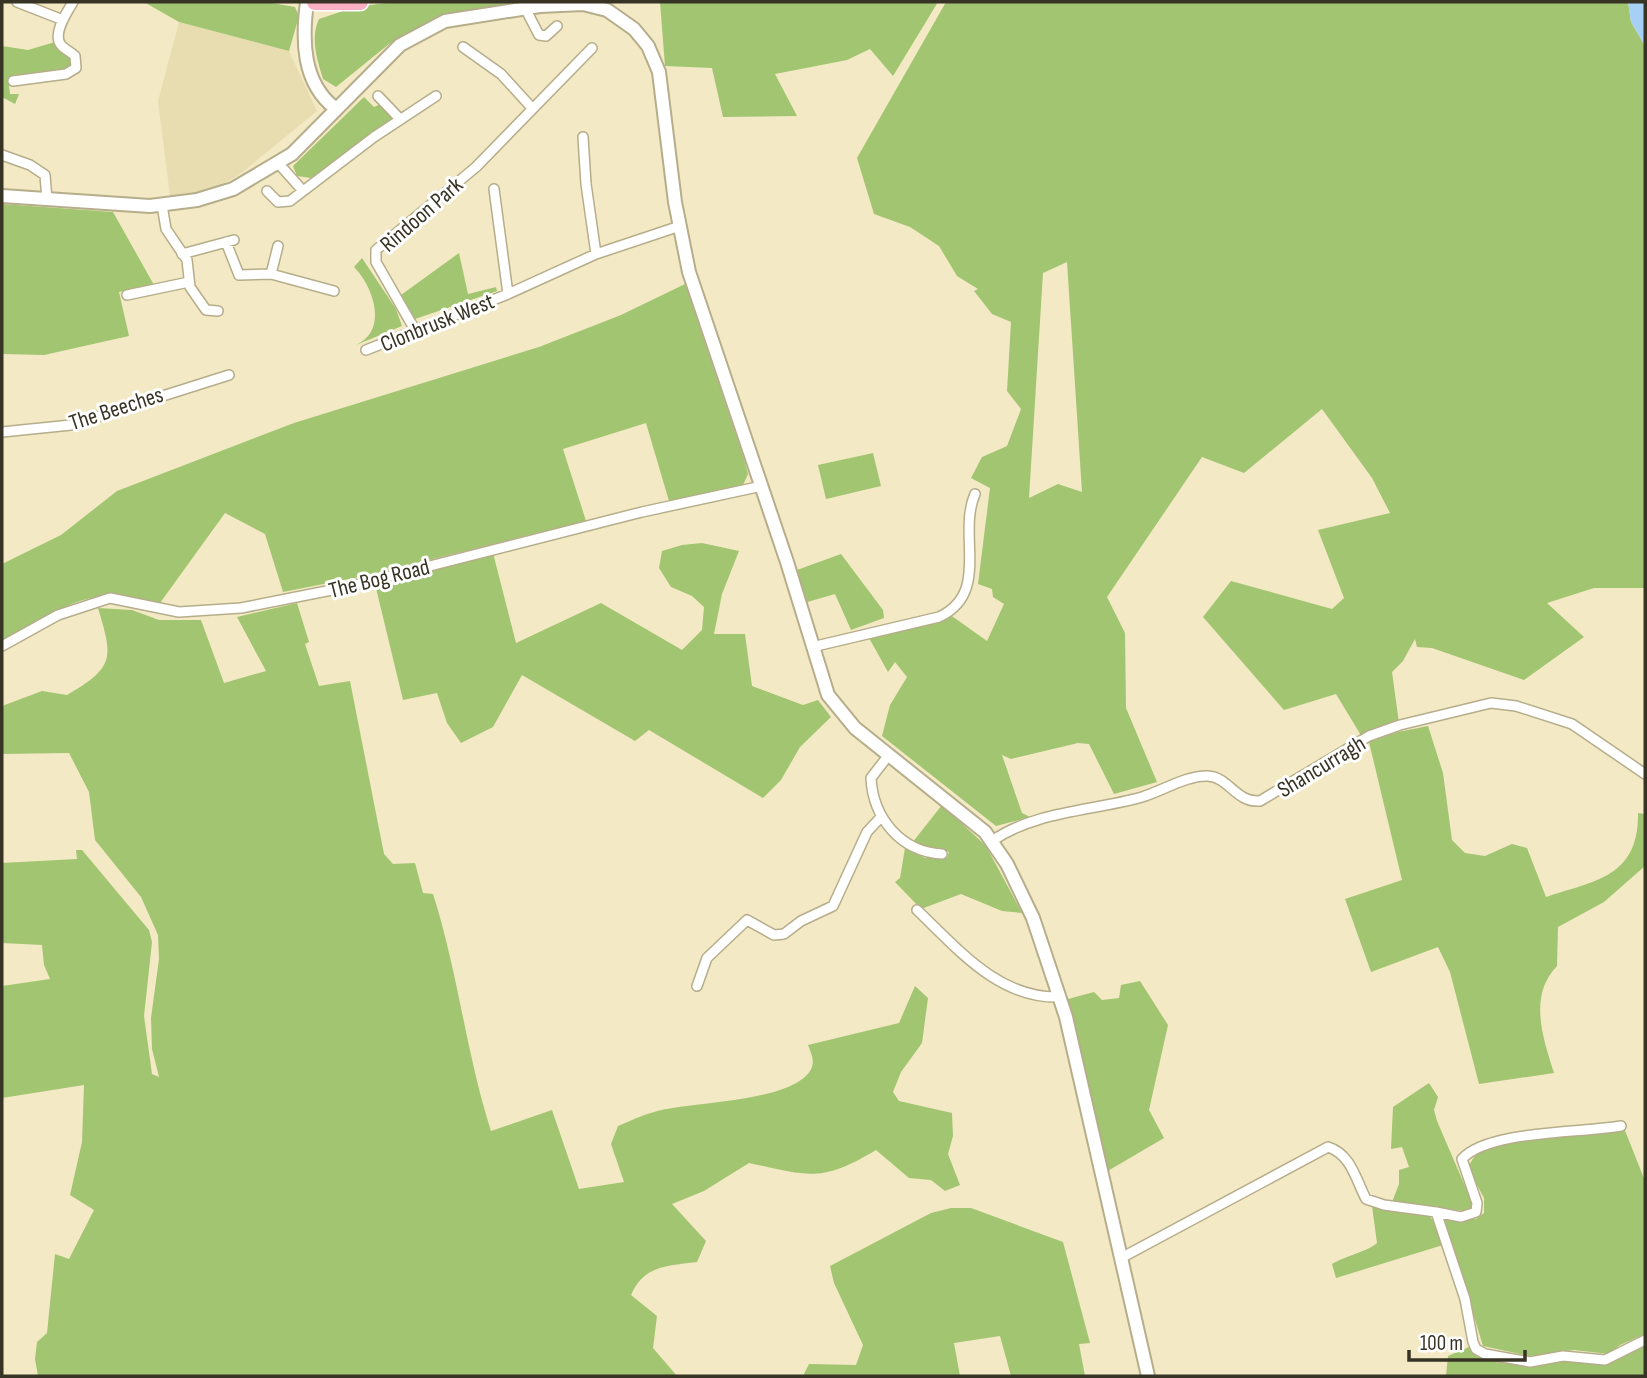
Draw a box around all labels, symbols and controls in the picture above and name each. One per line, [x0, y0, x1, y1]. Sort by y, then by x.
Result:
street label: Rindoon Park [375, 171, 469, 258]
street label: Clonbrusk West [376, 287, 498, 358]
street label: The Beeches [66, 381, 167, 437]
street label: The Bog Road [326, 553, 432, 605]
street label: Shancurragh [1272, 730, 1371, 804]
scale bar [1409, 1318, 1524, 1362]
text: 100 m [1420, 1331, 1463, 1356]

